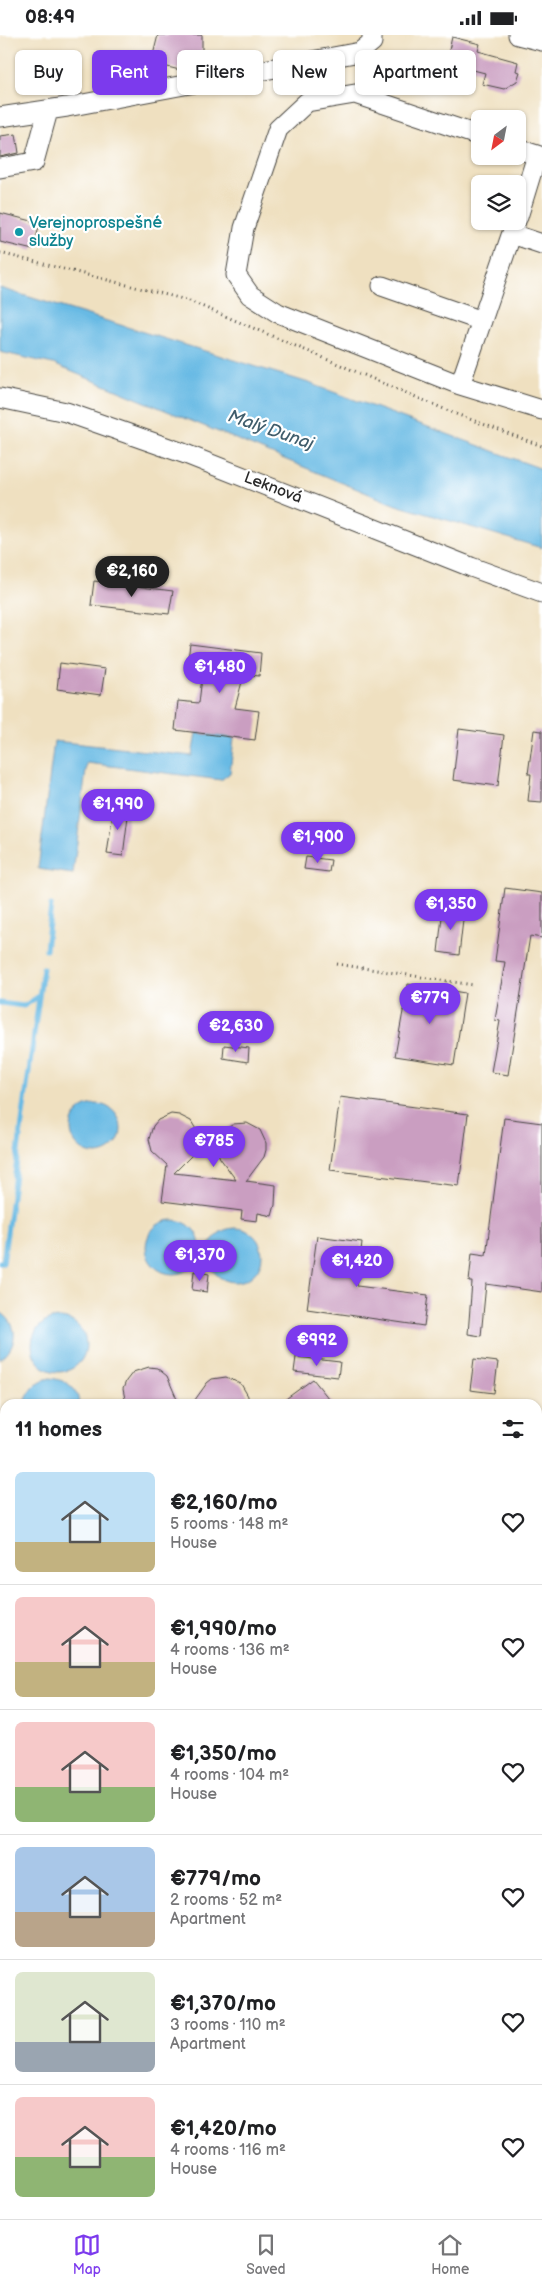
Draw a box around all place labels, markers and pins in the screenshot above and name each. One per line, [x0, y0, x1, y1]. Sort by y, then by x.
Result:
place label: Verejnoprospešné služby [29, 214, 162, 251]
marker: Verejnoprospešné služby [13, 226, 25, 238]
pin: €2,160 [91, 555, 173, 598]
pin: €1,480 [179, 651, 261, 694]
pin: €1,990 [77, 789, 159, 831]
pin: €1,900 [277, 821, 359, 864]
pin: €1,350 [410, 889, 492, 931]
pin: €779 [400, 983, 460, 1025]
pin: €2,630 [195, 1011, 277, 1053]
pin: €785 [184, 1125, 244, 1168]
pin: €1,370 [159, 1239, 241, 1282]
pin: €1,420 [316, 1245, 398, 1288]
pin: €992 [287, 1325, 347, 1367]

